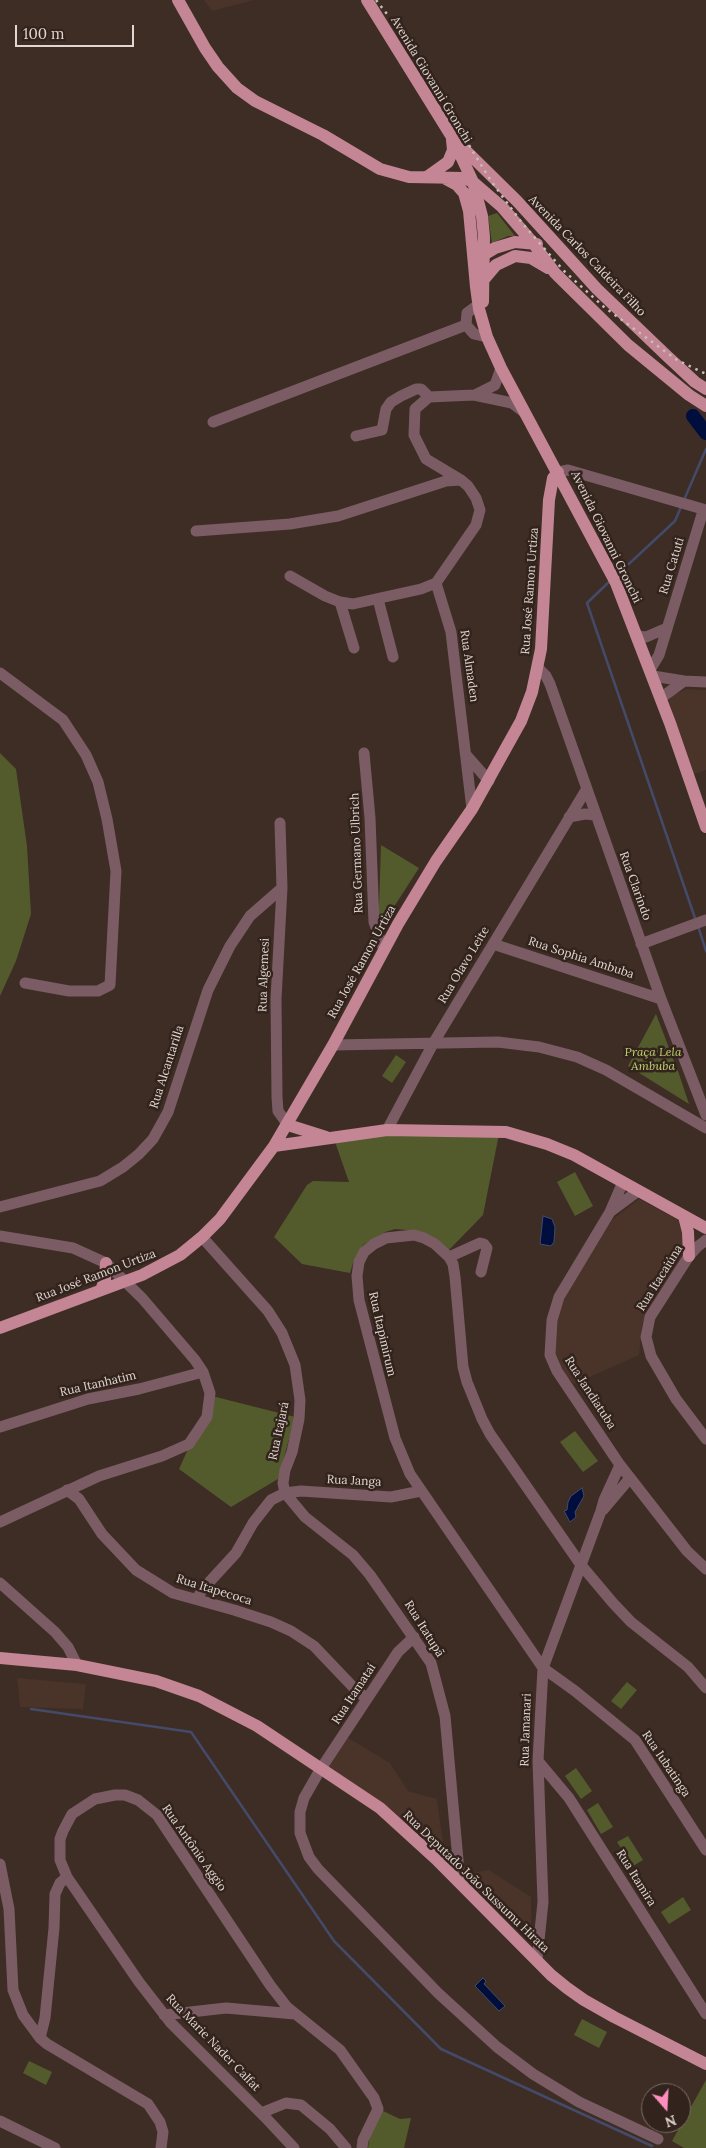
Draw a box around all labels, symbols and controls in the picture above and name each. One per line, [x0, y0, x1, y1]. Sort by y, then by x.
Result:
street label: Avenida Giovanni Gronchi [387, 14, 475, 146]
scale bar [18, 15, 136, 47]
text: 100 m [23, 24, 64, 43]
street label: Avenida Carlos Caldeira Filho [525, 193, 649, 319]
street label: Avenida Giovanni Gronchi [568, 469, 644, 605]
street label: Rua José Ramon Urtiza [518, 527, 542, 655]
street label: Rua Catuti [657, 536, 687, 596]
street label: Rua Almaden [457, 629, 481, 703]
street label: Rua Germano Ulbrich [348, 792, 366, 914]
street label: Rua Clarindo [616, 850, 654, 922]
street label: Rua José Ramon Urtiza [325, 903, 399, 1021]
street label: Rua Olavo Leite [435, 924, 493, 1006]
street label: Rua Sophia Ambuba [526, 934, 636, 982]
street label: Rua Algemesi [256, 938, 272, 1012]
street label: Rua Alcantarilla [147, 1024, 187, 1110]
park label: Praça Lela Ambuba [624, 1046, 682, 1074]
street label: Rua Itacaiúna [634, 1242, 686, 1314]
street label: Rua José Ramon Urtiza [34, 1246, 158, 1306]
street label: Rua Itapimirum [365, 1290, 399, 1378]
street label: Rua Jandiatuba [561, 1354, 619, 1432]
street label: Rua Itanhatim [58, 1368, 138, 1400]
street label: Rua Itajará [266, 1400, 292, 1462]
street label: Rua Janga [326, 1472, 382, 1490]
street label: Rua Itapecoca [175, 1572, 253, 1608]
street label: Rua Itatupã [401, 1598, 447, 1660]
street label: Rua Itamataí [329, 1661, 379, 1727]
street label: Rua Jamanari [518, 1693, 534, 1767]
street label: Rua Iubatinga [639, 1728, 693, 1800]
street label: Rua Antônio Aggio [159, 1802, 229, 1894]
street label: Rua Deputado João Sussumu Hirata [400, 1808, 552, 1956]
street label: Rua Itamira [613, 1847, 659, 1909]
street label: Rua Marie Nader Calfat [163, 1991, 263, 2095]
north arrow [641, 2083, 691, 2133]
text: N [663, 2111, 679, 2132]

